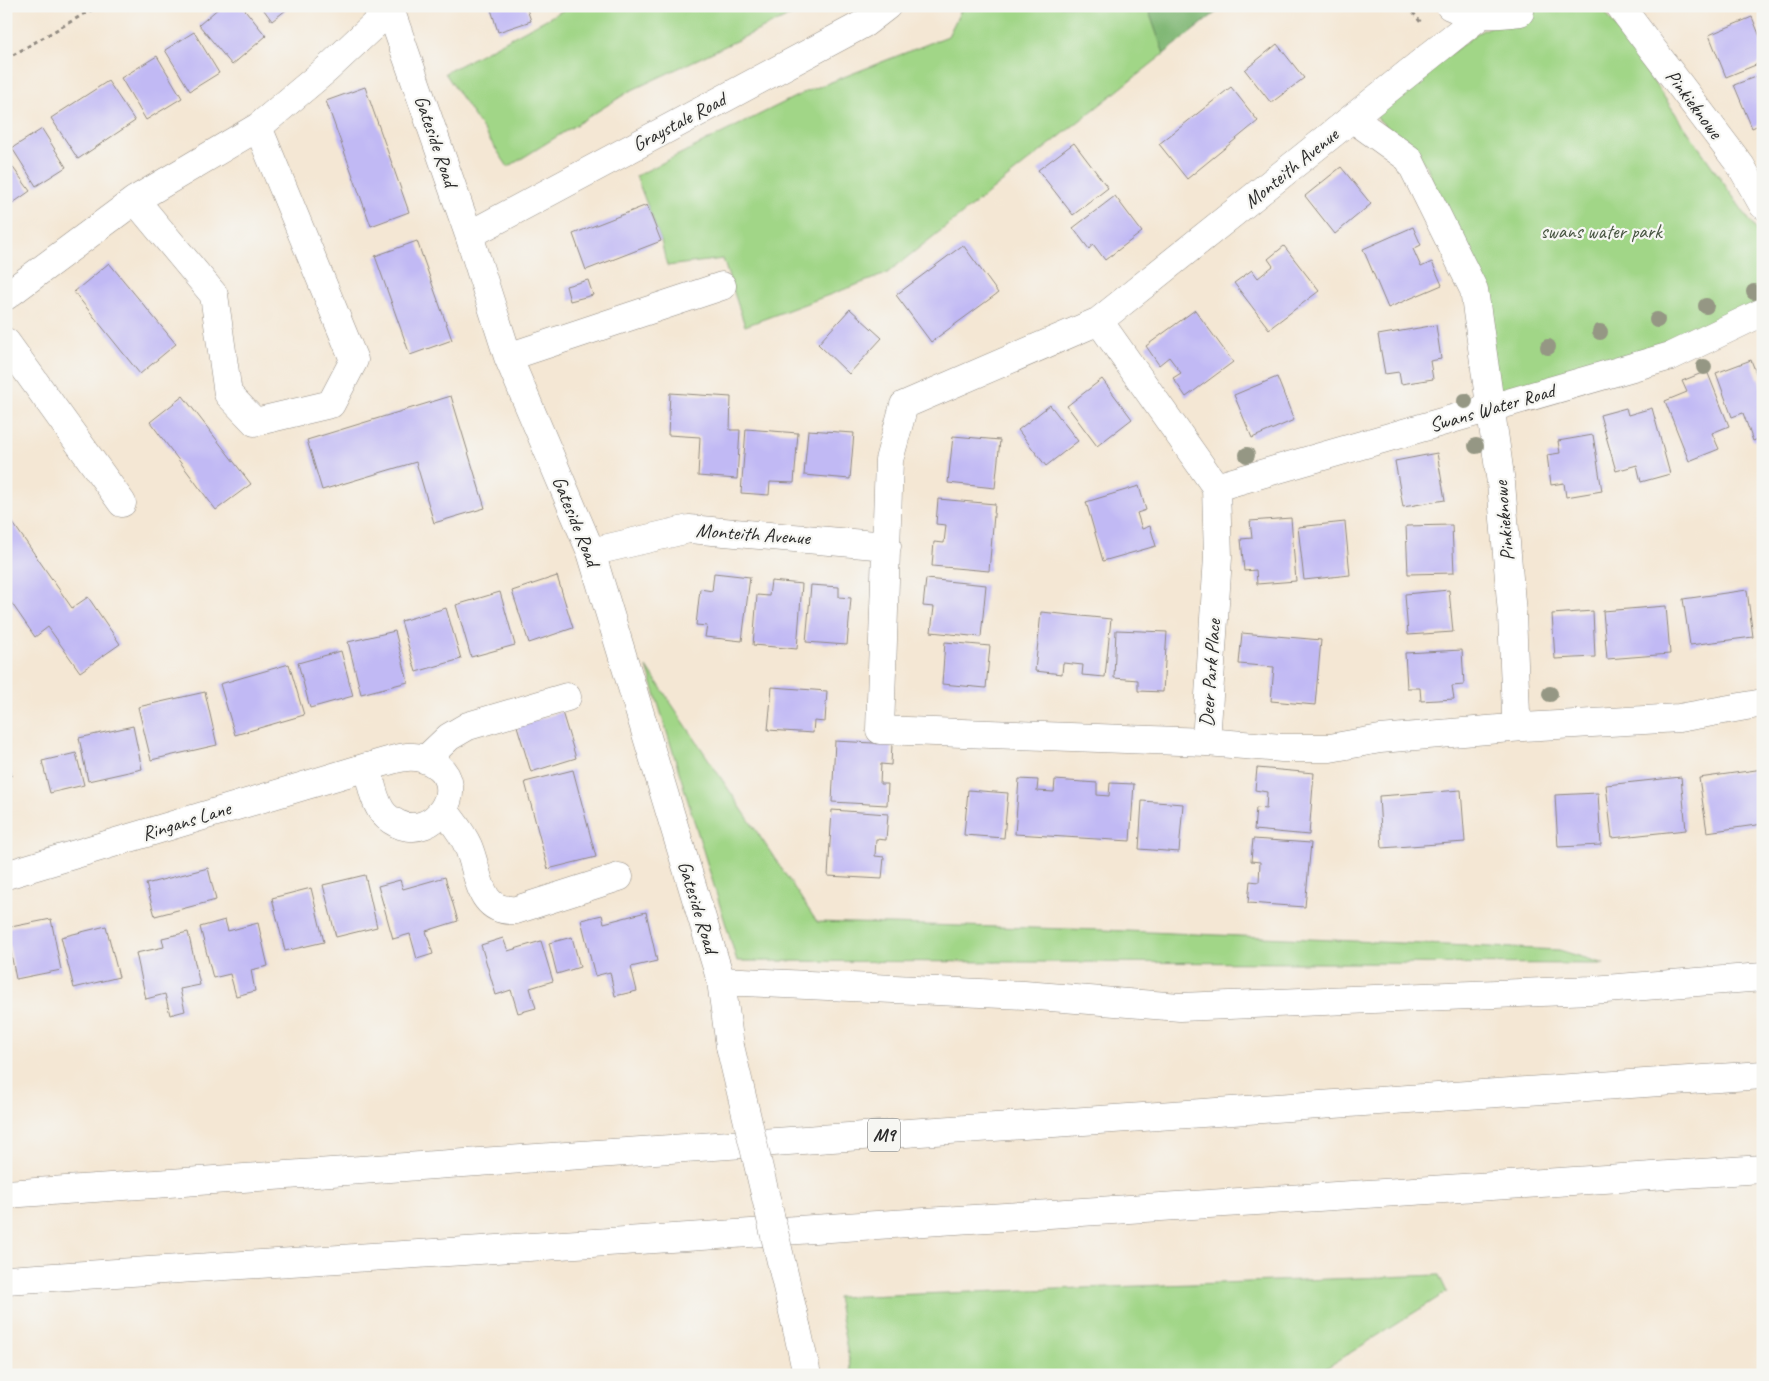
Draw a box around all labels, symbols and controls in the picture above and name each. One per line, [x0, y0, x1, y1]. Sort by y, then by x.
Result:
street label: Pinkieknowe [1660, 65, 1729, 145]
street label: Graystale Road [628, 86, 733, 157]
street label: Gateside Road [409, 92, 464, 193]
street label: Monteith Avenue [1239, 121, 1344, 214]
park label: swans water park [1541, 219, 1663, 244]
street label: Swans Water Road [1426, 377, 1561, 438]
street label: Gateside Road [547, 472, 607, 573]
street label: Pinkieknowe [1488, 479, 1520, 562]
street label: Monteith Avenue [695, 518, 812, 551]
street label: Deer Park Place [1194, 617, 1226, 728]
street label: Ringans Lane [139, 795, 235, 846]
street label: Gateside Road [672, 858, 725, 959]
road number: M9 [868, 1118, 900, 1152]

